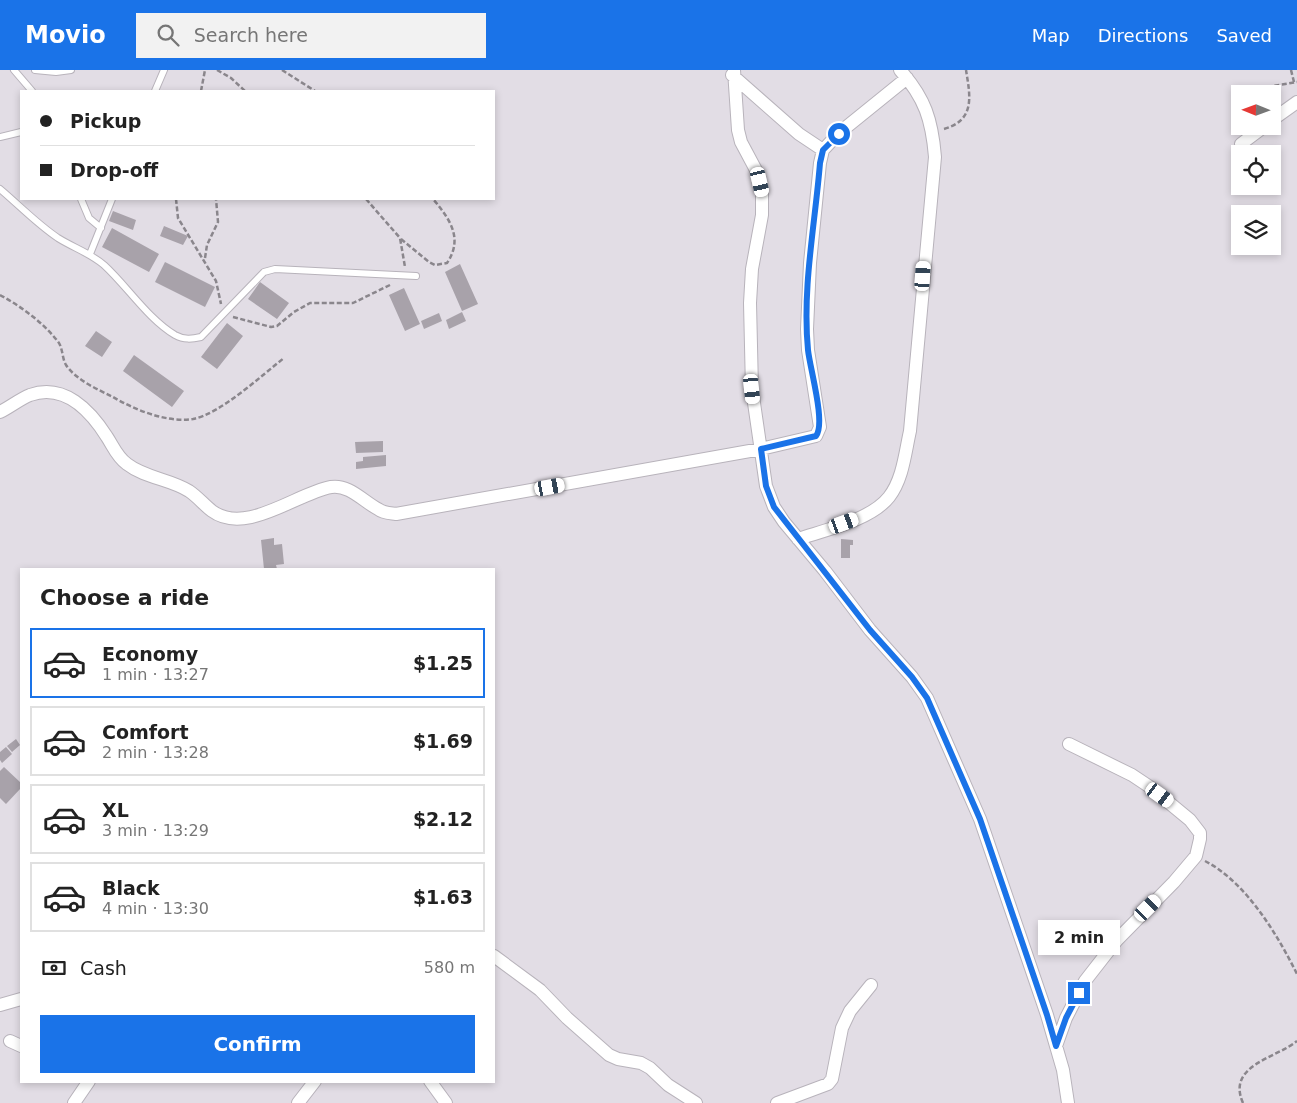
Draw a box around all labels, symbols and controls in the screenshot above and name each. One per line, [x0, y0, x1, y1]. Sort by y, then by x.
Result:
search box [136, 13, 486, 58]
text: Movio [25, 21, 106, 49]
icon: search [154, 21, 182, 49]
text: Search here [194, 24, 308, 46]
text: Map [1032, 25, 1070, 46]
text: Directions [1098, 25, 1188, 46]
text: Saved [1216, 25, 1272, 46]
north arrow [1231, 85, 1281, 135]
map controls [1231, 85, 1281, 255]
text: Pickup [70, 110, 141, 132]
route start [828, 123, 850, 145]
button: locate [1231, 145, 1281, 195]
text: Drop-off [70, 159, 158, 181]
car [749, 166, 770, 198]
button: layers [1231, 205, 1281, 255]
car [914, 261, 931, 291]
car [742, 373, 761, 405]
car [533, 477, 566, 497]
car [827, 511, 860, 535]
text: Choose a ride [40, 585, 209, 610]
icon: car [42, 641, 87, 686]
text: Economy [102, 643, 198, 665]
text: $1.25 [413, 652, 473, 674]
text: 1 min · 13:27 [102, 665, 209, 684]
icon: car [42, 719, 87, 764]
text: Comfort [102, 721, 189, 743]
text: $1.69 [413, 730, 473, 752]
text: 2 min · 13:28 [102, 743, 209, 762]
car [1143, 780, 1176, 810]
icon: car [42, 797, 87, 842]
text: XL [102, 799, 129, 821]
text: $2.12 [413, 808, 473, 830]
text: 3 min · 13:29 [102, 821, 209, 840]
icon: car [42, 875, 87, 920]
text: Black [102, 877, 160, 899]
text: $1.63 [413, 886, 473, 908]
car [1132, 892, 1163, 924]
text: 4 min · 13:30 [102, 899, 209, 918]
callout: 2 min [1038, 920, 1120, 956]
text: 2 min [1054, 928, 1104, 947]
icon: cash [40, 954, 68, 982]
text: Cash [80, 957, 127, 979]
text: 580 m [424, 958, 475, 977]
route end [1068, 982, 1090, 1004]
button: Confirm [40, 1015, 475, 1073]

